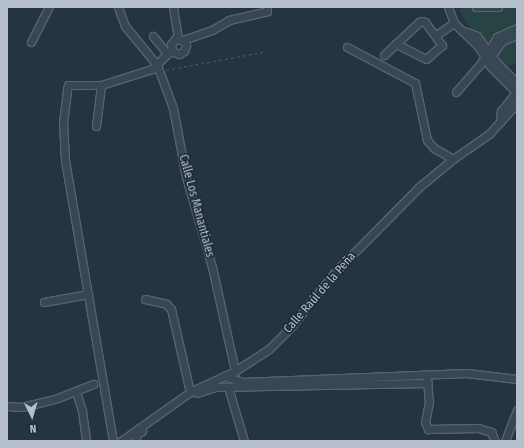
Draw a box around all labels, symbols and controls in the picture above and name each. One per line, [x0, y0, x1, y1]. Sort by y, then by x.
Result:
street label: Calle Los Manantiales [175, 153, 217, 259]
street label: Calle Raúl de la Peña [281, 250, 359, 336]
north arrow [12, 396, 52, 436]
text: N [29, 422, 37, 435]

